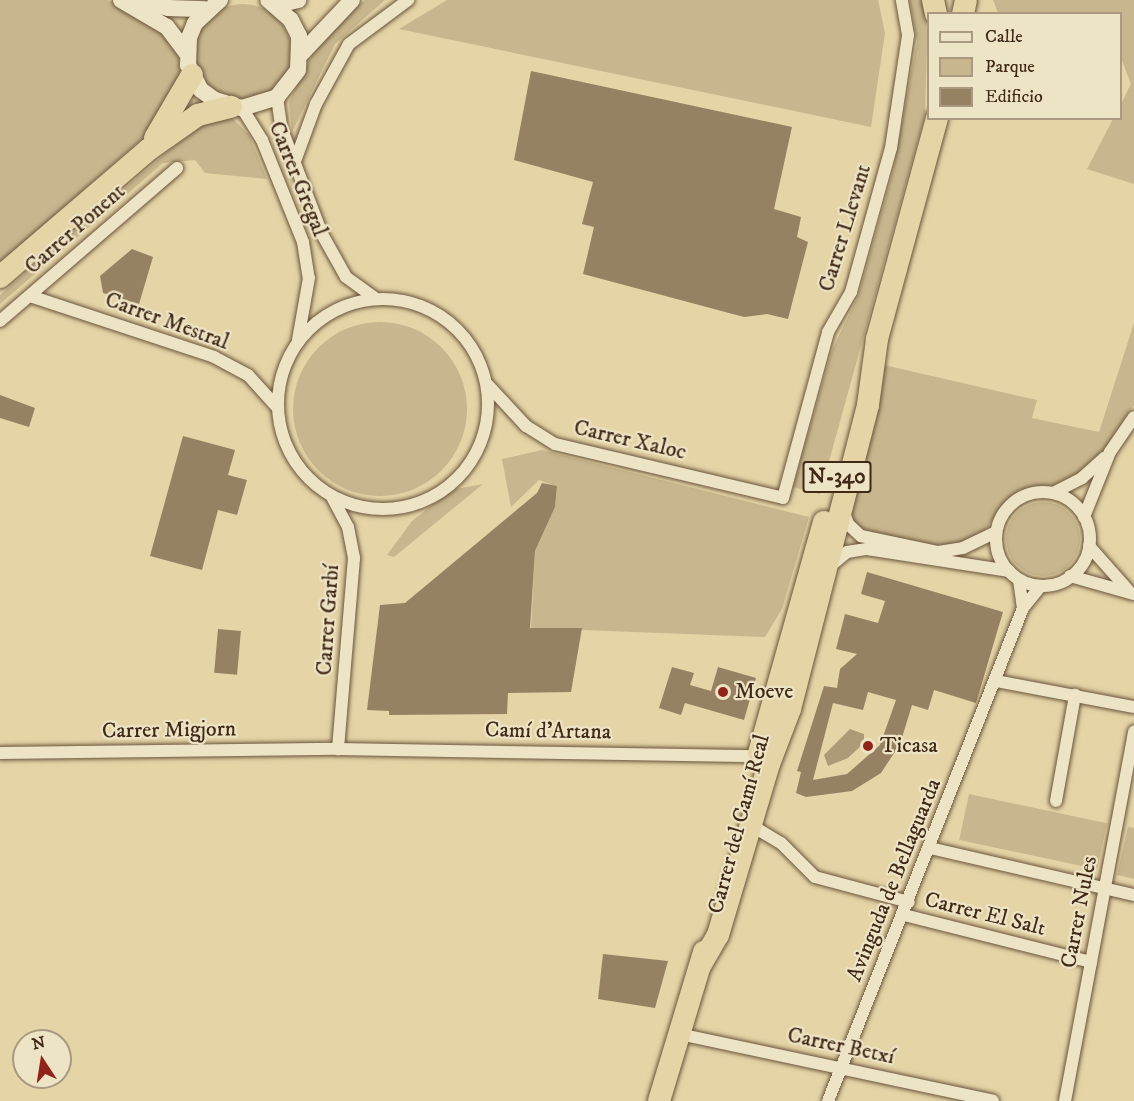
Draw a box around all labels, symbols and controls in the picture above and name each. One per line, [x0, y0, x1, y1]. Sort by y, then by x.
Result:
legend [927, 12, 1122, 120]
text: Calle [985, 26, 1023, 48]
text: Parque [985, 56, 1035, 78]
text: Edificio [985, 86, 1043, 108]
street label: Carrer Gregal [263, 118, 333, 240]
street label: Carrer Llevant [813, 161, 877, 295]
street label: Carrer Ponent [19, 178, 131, 280]
street label: Carrer Mestral [102, 286, 232, 356]
street label: Carrer Xaloc [571, 414, 689, 466]
road number: N-340 [802, 459, 872, 495]
street label: Carrer Garbí [311, 564, 345, 676]
place label: Moeve [735, 679, 793, 705]
marker: Moeve [716, 685, 730, 699]
street label: Carrer Migjorn [102, 716, 236, 744]
street label: Camí d'Artana [485, 717, 611, 745]
street label: Carrer del Camí Real [702, 732, 776, 916]
place label: Ticasa [880, 733, 938, 759]
marker: Ticasa [861, 739, 875, 753]
street label: Avinguda de Bellaguarda [841, 775, 947, 985]
street label: Carrer Nules [1055, 854, 1103, 970]
street label: Carrer El Salt [922, 886, 1048, 942]
street label: Carrer Betxí [785, 1022, 897, 1070]
north arrow [12, 1029, 72, 1089]
text: N [30, 1032, 47, 1054]

